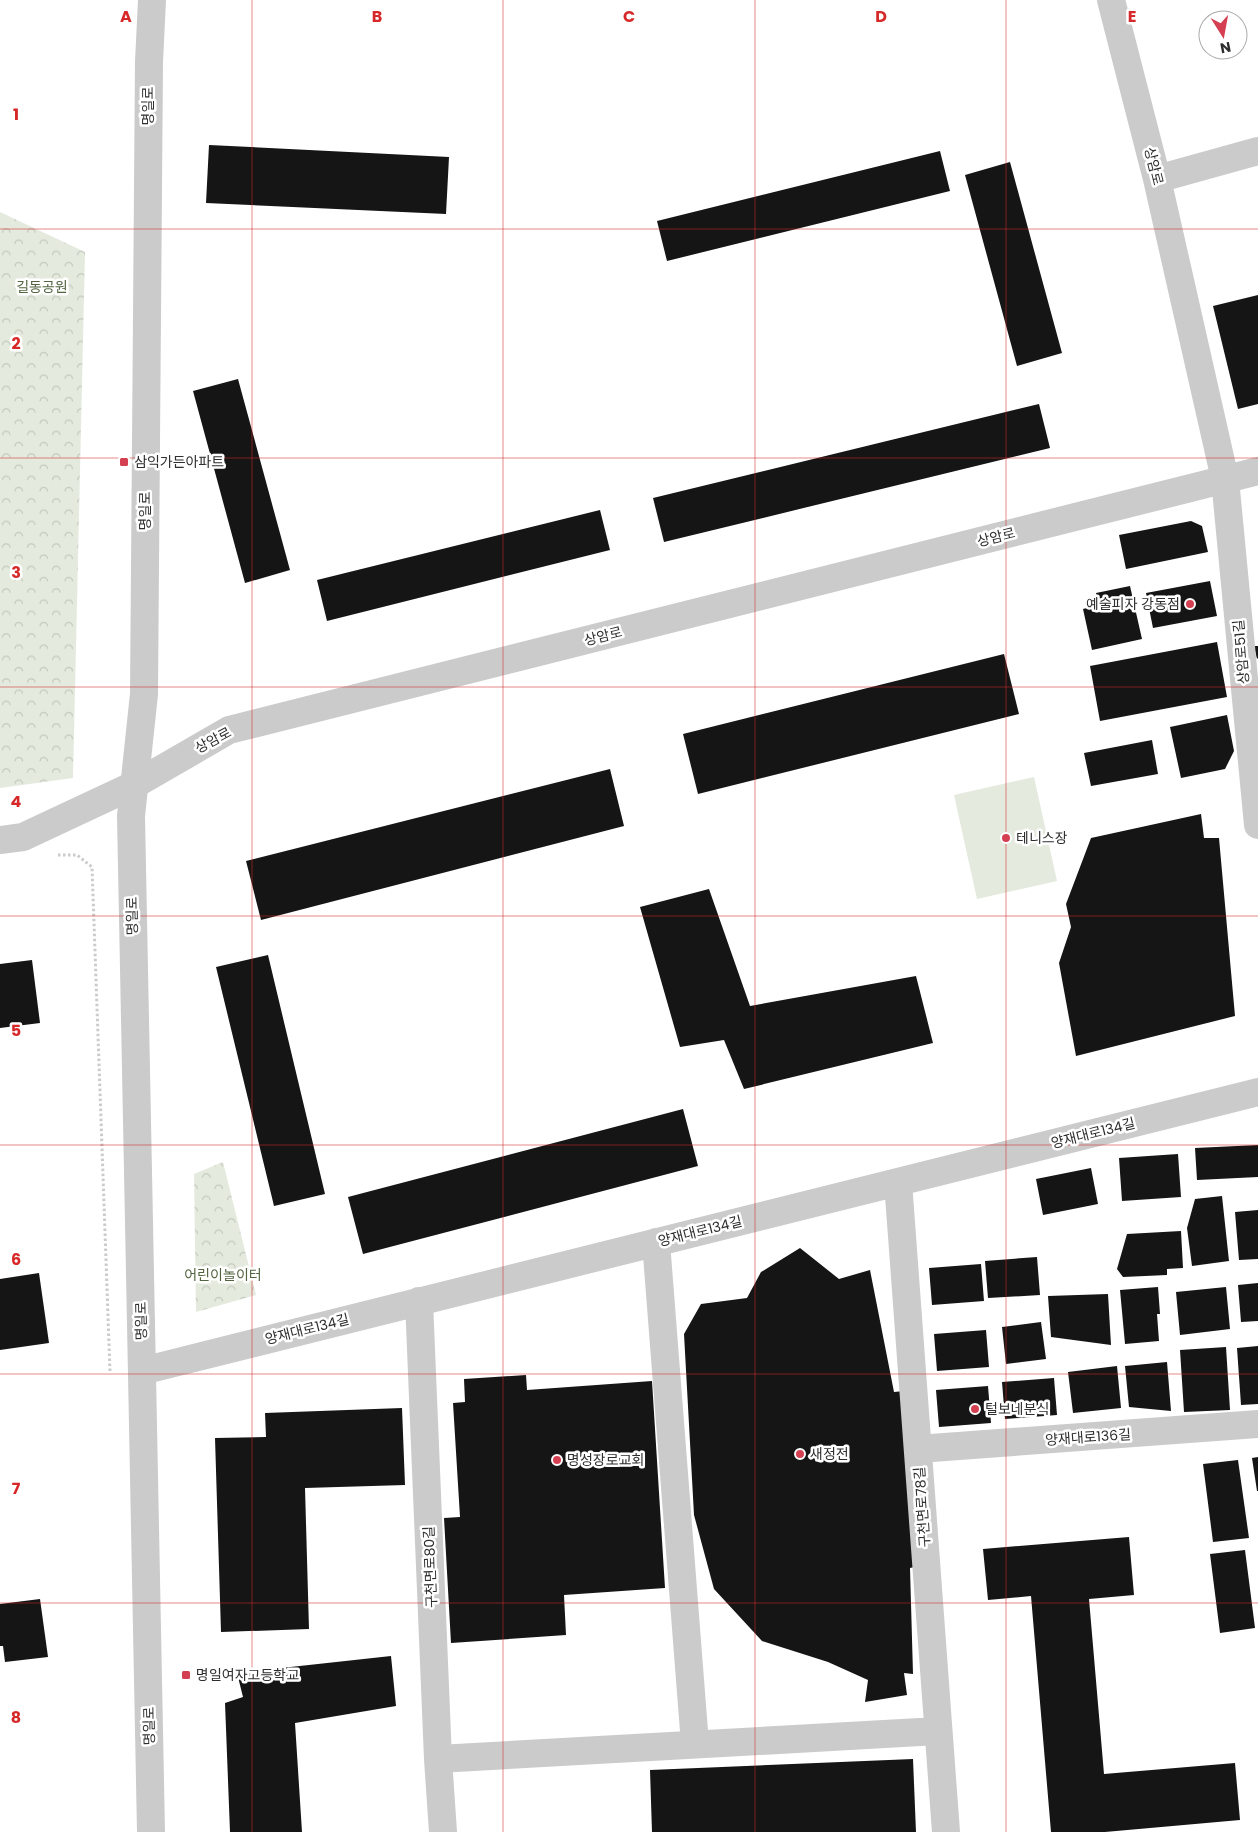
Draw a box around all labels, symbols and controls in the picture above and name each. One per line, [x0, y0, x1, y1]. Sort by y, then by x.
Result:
text: A [120, 5, 132, 28]
text: B [372, 5, 382, 28]
text: C [623, 5, 635, 28]
text: D [875, 5, 887, 28]
text: E [1128, 5, 1136, 28]
north arrow [1198, 10, 1248, 60]
text: N [1218, 37, 1233, 59]
street label: 명일로 [138, 87, 158, 125]
text: 1 [13, 103, 19, 126]
street label: 상암로 [1140, 145, 1168, 187]
park label: 길동공원 [16, 277, 68, 297]
text: 2 [11, 332, 21, 355]
place label: 삼익가든아파트 [134, 452, 224, 472]
marker: 삼익가든아파트 [118, 456, 130, 468]
street label: 명일로 [135, 492, 155, 530]
street label: 상암로 [975, 523, 1017, 551]
text: 3 [11, 561, 21, 584]
place label: 예술피자 강동점 [1086, 594, 1180, 614]
marker: 예술피자 강동점 [1184, 598, 1196, 610]
street label: 상암로51길 [1228, 619, 1254, 685]
street label: 상암로 [582, 622, 624, 650]
street label: 상암로 [191, 722, 235, 758]
text: 4 [11, 790, 22, 813]
place label: 테니스장 [1016, 828, 1068, 848]
marker: 테니스장 [1000, 832, 1012, 844]
street label: 명일로 [122, 896, 142, 935]
text: 5 [11, 1019, 21, 1042]
street label: 양재대로134길 [1049, 1113, 1137, 1153]
street label: 양재대로134길 [656, 1211, 744, 1251]
text: 6 [11, 1248, 21, 1271]
park label: 어린이놀이터 [184, 1265, 262, 1285]
street label: 명일로 [131, 1301, 151, 1340]
street label: 양재대로134길 [263, 1309, 351, 1349]
place label: 털보네분식 [985, 1399, 1049, 1419]
marker: 털보네분식 [969, 1403, 981, 1415]
street label: 양재대로136길 [1044, 1424, 1132, 1450]
place label: 새정전 [810, 1444, 849, 1464]
marker: 새정전 [794, 1448, 806, 1460]
place label: 명성장로교회 [567, 1450, 644, 1470]
marker: 명성장로교회 [551, 1454, 563, 1466]
street label: 구천면로78길 [909, 1466, 935, 1548]
text: 7 [12, 1477, 21, 1500]
street label: 구천면로80길 [419, 1526, 441, 1608]
place label: 명일여자고등학교 [196, 1665, 299, 1685]
marker: 명일여자고등학교 [180, 1669, 192, 1681]
text: 8 [11, 1706, 21, 1729]
street label: 명일로 [139, 1706, 159, 1745]

